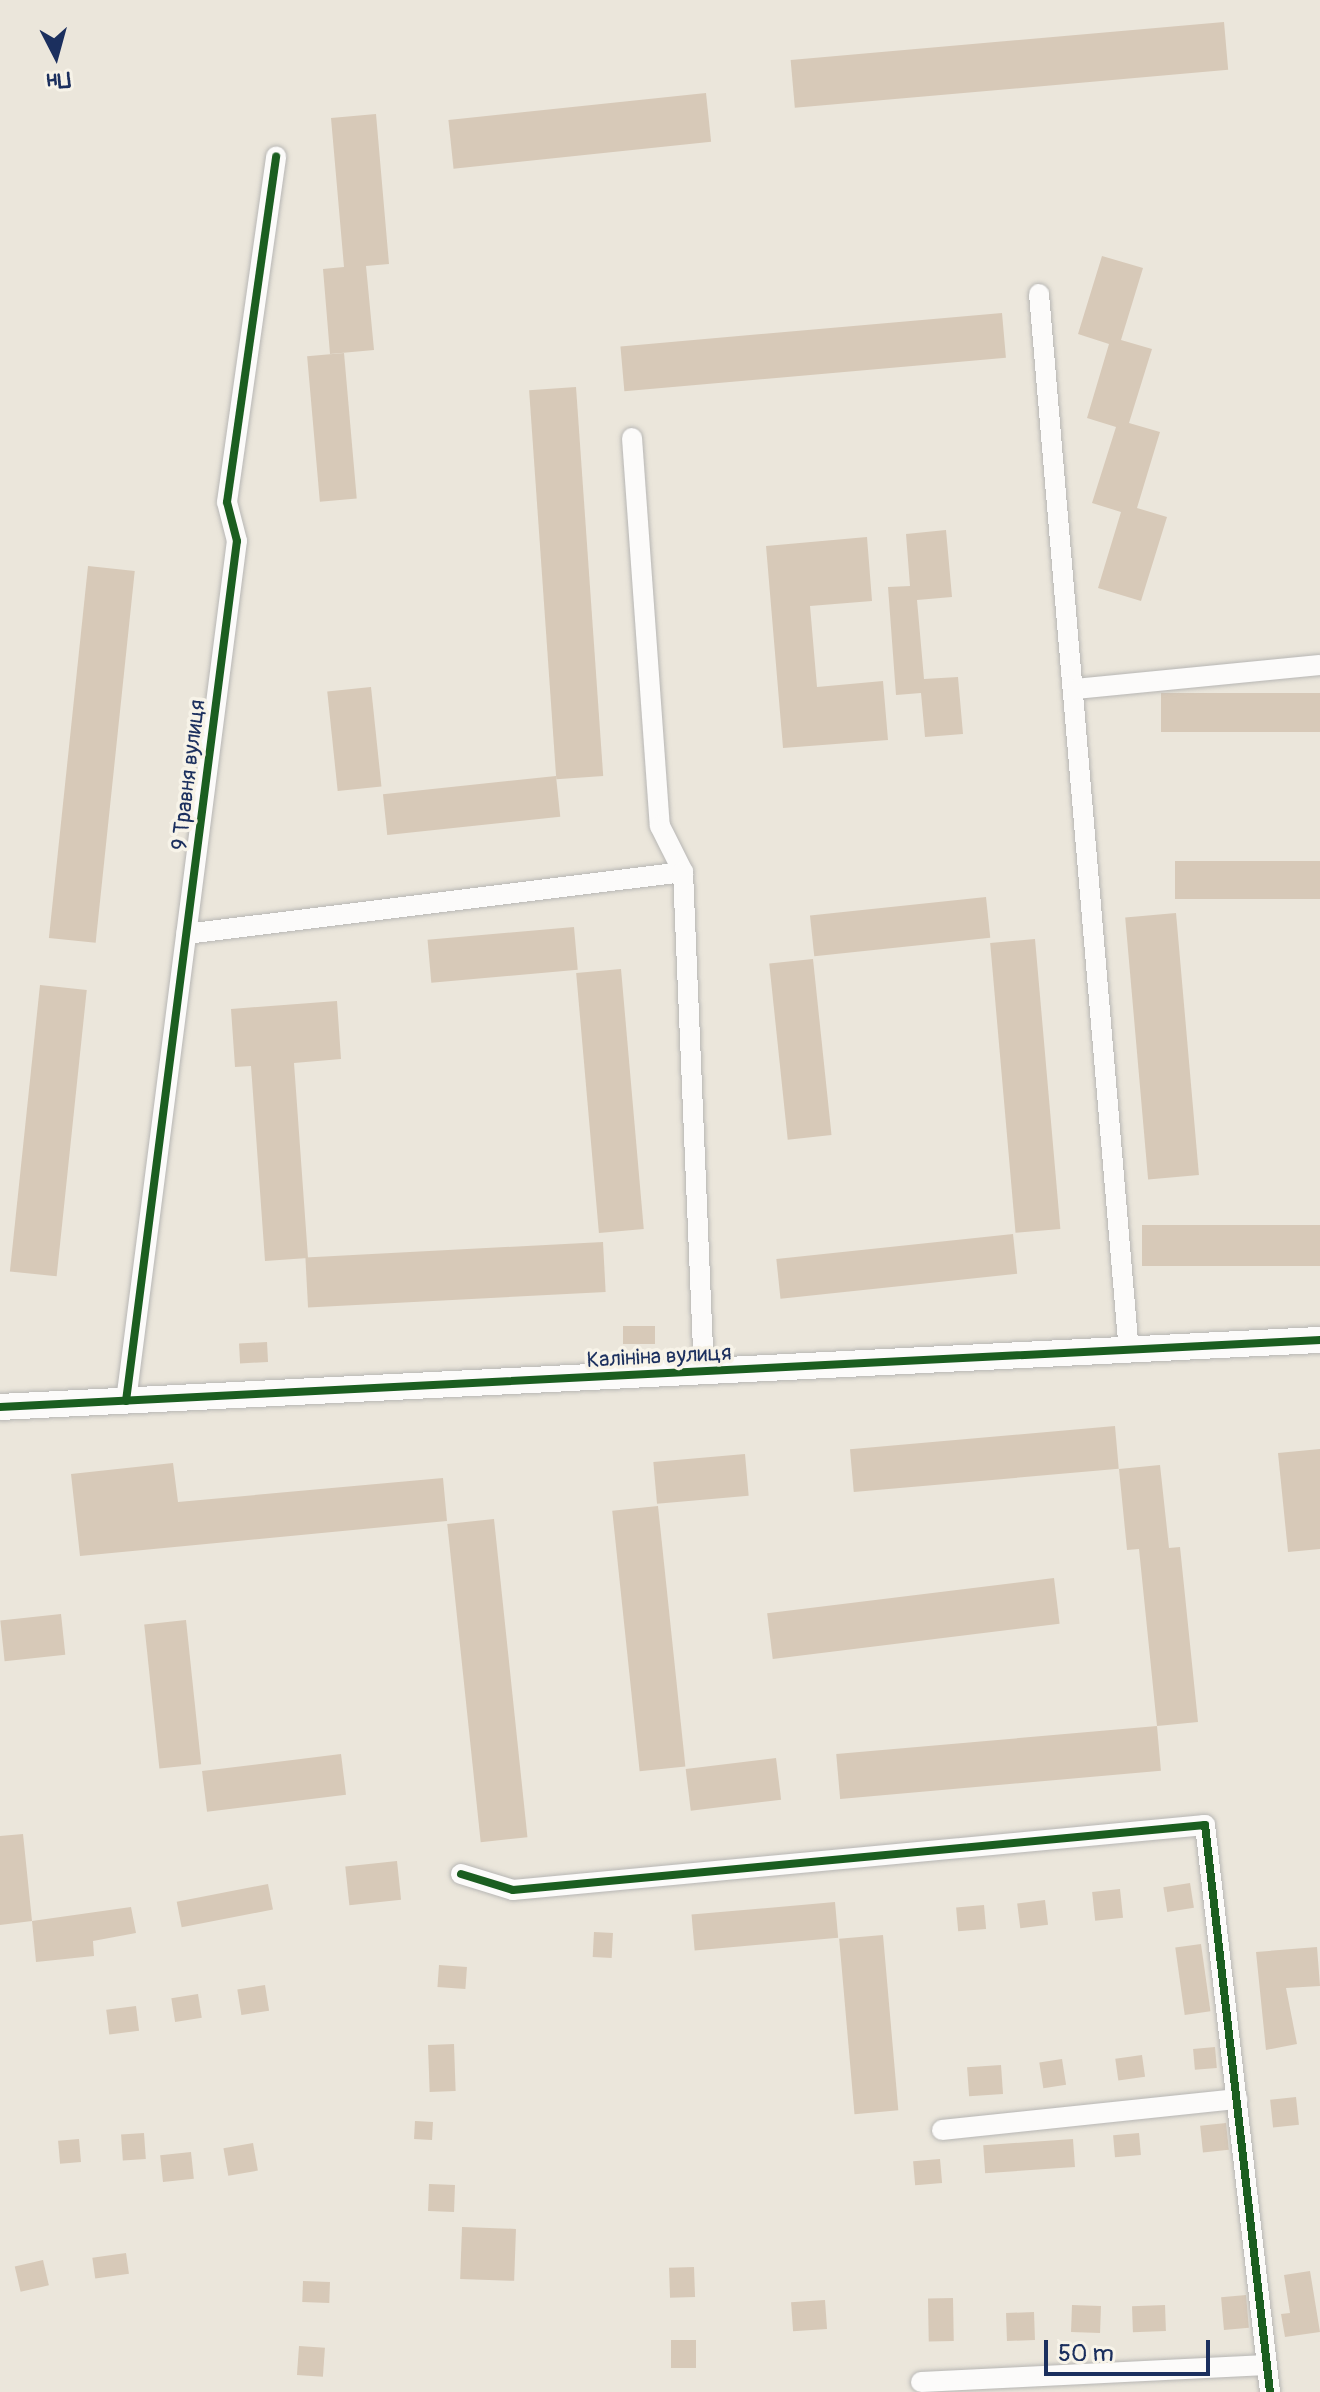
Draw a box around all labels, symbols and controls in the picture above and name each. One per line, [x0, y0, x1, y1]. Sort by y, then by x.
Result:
north arrow [16, 16, 96, 96]
text: Пн [45, 65, 72, 95]
street label: 9 Травня вулиця [167, 698, 211, 852]
street label: Калініна вулиця [586, 1340, 732, 1374]
scale bar [1048, 2324, 1214, 2374]
text: 50 m [1058, 2339, 1114, 2368]

